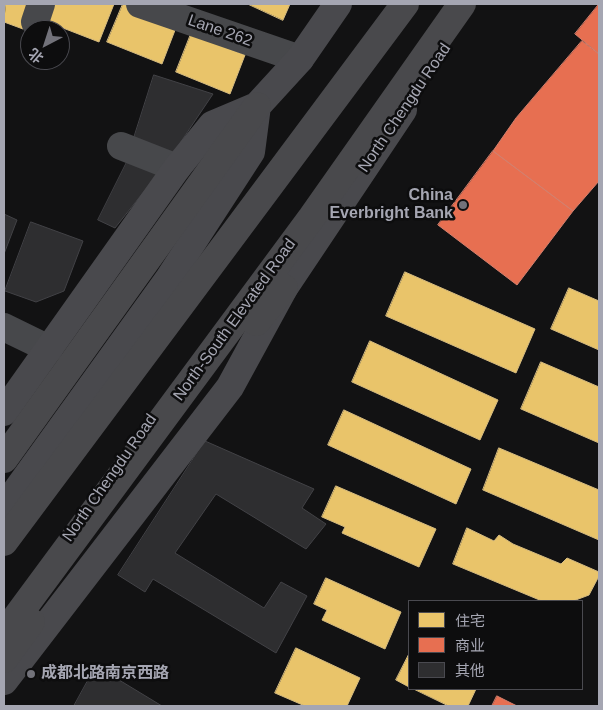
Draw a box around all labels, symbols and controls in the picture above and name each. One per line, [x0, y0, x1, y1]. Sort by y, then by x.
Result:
street label: Lane 262 [185, 11, 255, 51]
north arrow [20, 20, 70, 70]
street label: North Chengdu Road [355, 40, 455, 176]
text: 北 [25, 45, 47, 66]
place label: China Everbright Bank [329, 186, 453, 224]
marker: China Everbright Bank [457, 199, 469, 211]
street label: North-South Elevated Road [170, 235, 300, 405]
street label: North Chengdu Road [59, 411, 161, 545]
legend [408, 600, 583, 690]
text: 住宅 [455, 612, 485, 629]
text: 商业 [455, 637, 485, 654]
text: 其他 [455, 662, 485, 679]
place label: 成都北路南京西路 [41, 664, 169, 684]
marker: 成都北路南京西路 [25, 668, 37, 680]

